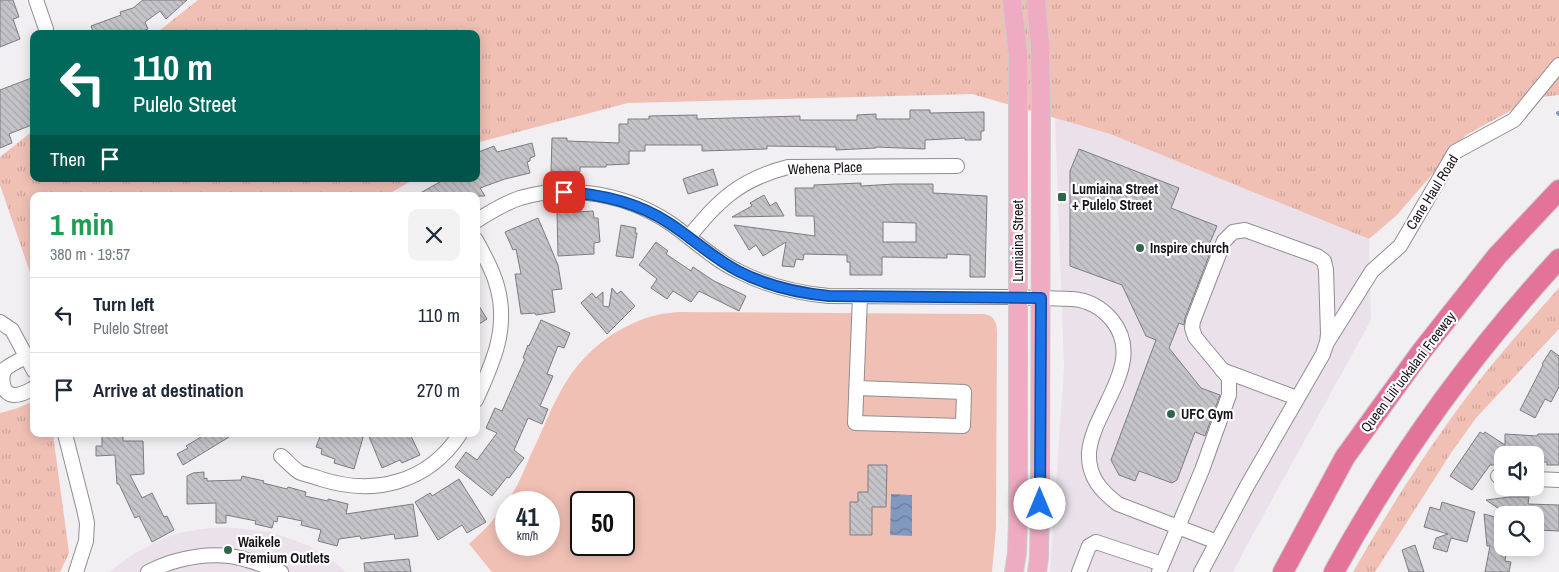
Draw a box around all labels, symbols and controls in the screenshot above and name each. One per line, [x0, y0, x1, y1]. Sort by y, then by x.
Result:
text: 110 m [133, 44, 213, 91]
icon: left [50, 50, 115, 115]
text: Pulelo Street [133, 89, 236, 119]
icon: arrive [96, 145, 124, 173]
text: Then [50, 146, 86, 172]
street label: Cane Haul Road [1402, 151, 1462, 233]
street label: Wehena Place [787, 158, 863, 178]
pin [543, 171, 585, 213]
icon: arrive [550, 178, 578, 206]
place label: Lumiaina Street + Pulelo Street [1072, 180, 1158, 214]
marker: Lumiaina Street + Pulelo Street [1056, 191, 1068, 203]
street label: Lumiaina Street [1009, 200, 1027, 282]
text: 1 min [50, 204, 114, 244]
button: close [408, 209, 460, 261]
place label: Inspire church [1150, 239, 1229, 257]
marker: Inspire church [1134, 242, 1146, 254]
text: 380 m · 19:57 [50, 243, 130, 265]
text: Turn left [93, 291, 154, 317]
icon: left [50, 301, 78, 329]
text: 110 m [418, 302, 460, 328]
street label: Queen Liliʻuokalani Freeway [1357, 308, 1459, 436]
text: Pulelo Street [93, 317, 168, 339]
icon: arrive [50, 376, 78, 404]
text: Arrive at destination [93, 377, 244, 403]
text: 270 m [417, 377, 460, 403]
place label: UFC Gym [1181, 405, 1233, 423]
marker: UFC Gym [1165, 408, 1177, 420]
map controls [1494, 446, 1544, 556]
button: sound [1494, 446, 1544, 496]
position arrow [1013, 477, 1065, 529]
speed limit sign: 50 [570, 491, 635, 556]
text: 41 [516, 500, 539, 534]
button: search [1494, 506, 1544, 556]
text: km/h [517, 528, 538, 544]
place label: Waikele Premium Outlets [238, 533, 330, 567]
marker: Waikele Premium Outlets [222, 544, 234, 556]

